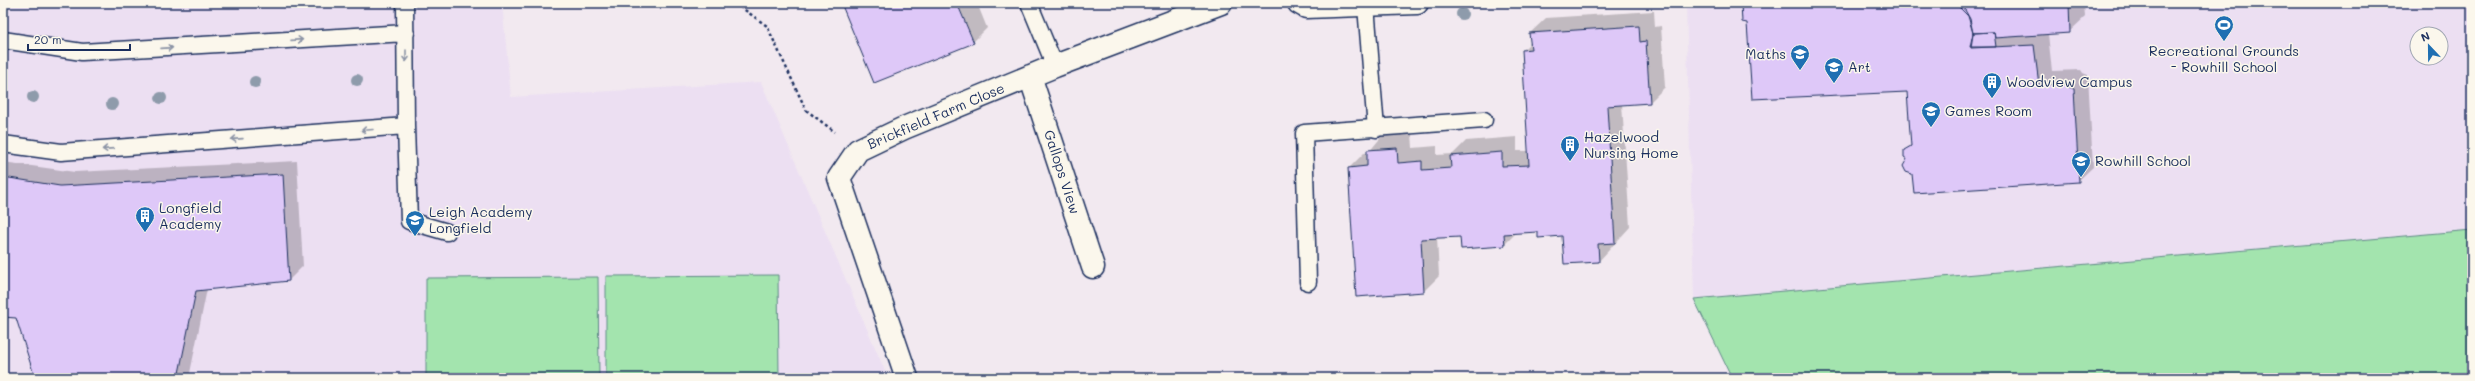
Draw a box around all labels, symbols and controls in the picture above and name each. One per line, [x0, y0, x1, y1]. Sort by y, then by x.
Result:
sports icon: Recreational Grounds - Rowhill School [2213, 14, 2235, 42]
scale bar [28, 26, 130, 52]
north arrow [2409, 26, 2449, 66]
text: N [2418, 28, 2432, 45]
text: 20 m [34, 31, 62, 47]
one-way arrow [290, 36, 303, 43]
place label: Recreational Grounds - Rowhill School [2149, 41, 2299, 76]
school or university icon: Maths [1789, 43, 1811, 71]
one-way arrow [160, 44, 173, 51]
place label: Maths [1745, 44, 1786, 63]
one-way arrow [402, 49, 410, 62]
school or university icon: Art [1823, 56, 1845, 84]
place label: Art [1848, 57, 1871, 76]
building icon: Woodview Campus [1981, 71, 2003, 99]
place label: Woodview Campus [2006, 72, 2132, 91]
street label: Brickfield Farm Close [864, 78, 1007, 153]
school or university icon: Games Room [1920, 100, 1942, 128]
place label: Games Room [1945, 101, 2032, 120]
one-way arrow [361, 126, 374, 134]
street label: Gallops View [1040, 127, 1085, 216]
place label: Hazelwood Nursing Home [1584, 127, 1679, 162]
building icon: Hazelwood Nursing Home [1559, 134, 1581, 162]
one-way arrow [231, 136, 244, 143]
one-way arrow [102, 145, 115, 152]
school or university icon: Rowhill School [2070, 150, 2092, 178]
place label: Rowhill School [2095, 151, 2191, 170]
place label: Longfield Academy [159, 198, 222, 233]
place label: Leigh Academy Longfield [429, 202, 532, 237]
building icon: Longfield Academy [134, 205, 156, 233]
school or university icon: Leigh Academy Longfield [404, 209, 426, 237]

